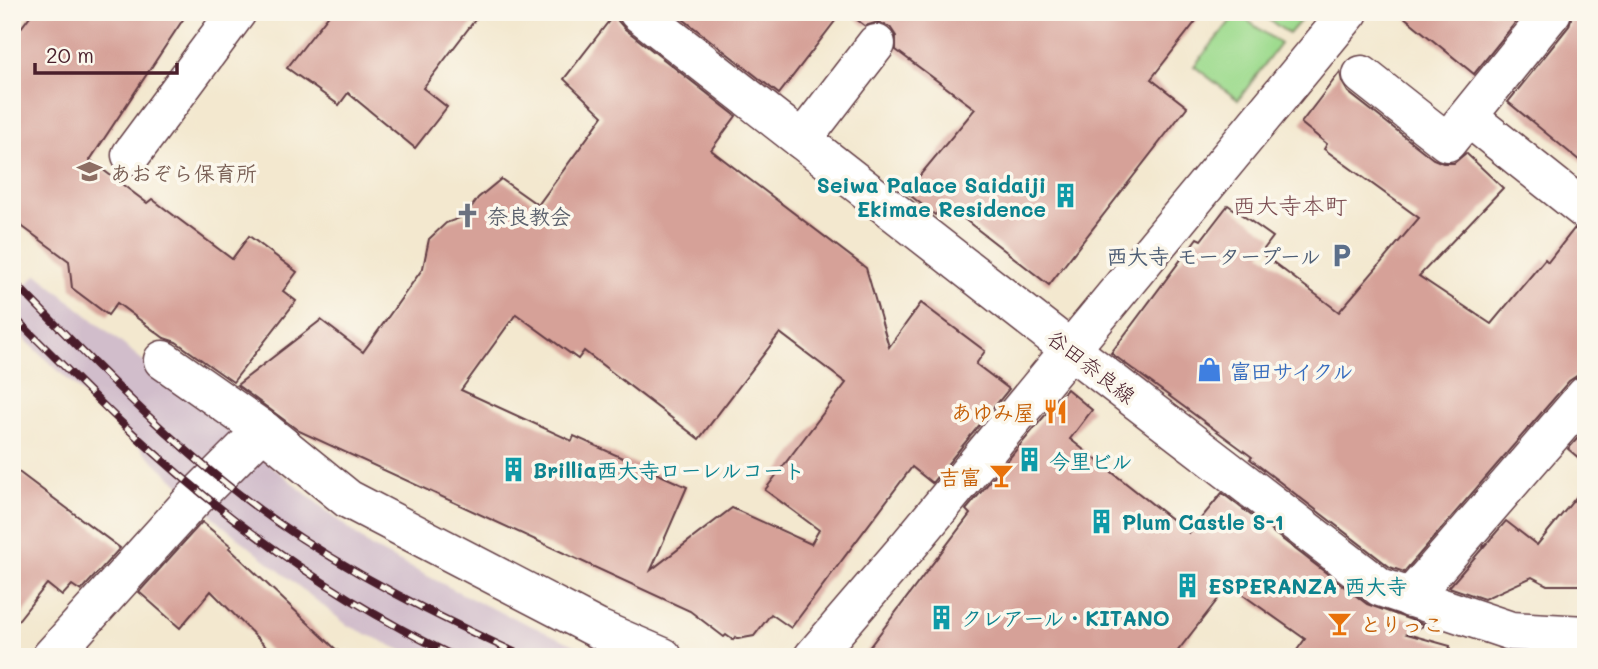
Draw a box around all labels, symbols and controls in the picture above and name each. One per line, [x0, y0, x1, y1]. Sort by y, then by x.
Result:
scale bar [35, 32, 177, 76]
text: 20 m [46, 41, 94, 68]
school or university icon: あおぞら保育所 [76, 158, 104, 186]
place label: あおぞら保育所 [110, 159, 257, 186]
place label: Seiwa Palace Saidaiji Ekimae Residence [817, 171, 1046, 222]
building icon: Seiwa Palace Saidaiji Ekimae Residence [1052, 182, 1080, 210]
district label: 西大寺本町 [1233, 190, 1348, 220]
church icon: 奈良教会 [453, 201, 481, 229]
place label: 奈良教会 [487, 202, 571, 229]
parking icon: 西大寺 モータープール [1327, 241, 1355, 269]
place label: 西大寺 モータープール [1106, 242, 1321, 269]
street label: 谷田奈良線 [1042, 323, 1142, 409]
shop icon: 富田サイクル [1196, 356, 1224, 384]
place label: 富田サイクル [1230, 357, 1353, 384]
restaurant icon: あゆみ屋 [1041, 397, 1069, 425]
place label: あゆみ屋 [951, 398, 1035, 425]
building icon: 今里ビル [1015, 446, 1043, 474]
place label: 今里ビル [1049, 447, 1133, 474]
building icon: Brillia西大寺ローレルコート [499, 455, 527, 483]
place label: Brillia西大寺ローレルコート [533, 456, 805, 483]
bar icon: 吉富 [987, 462, 1015, 490]
place label: 吉富 [939, 463, 981, 490]
building icon: Plum Castle S-1 [1088, 507, 1116, 535]
place label: Plum Castle S-1 [1122, 508, 1284, 535]
building icon: ESPERANZA 西大寺 [1174, 571, 1202, 599]
place label: ESPERANZA 西大寺 [1208, 572, 1408, 599]
building icon: クレアール・KITANO [927, 603, 955, 631]
place label: クレアール・KITANO [961, 604, 1170, 631]
bar icon: とりっこ [1326, 609, 1354, 637]
place label: とりっこ [1360, 610, 1444, 637]

